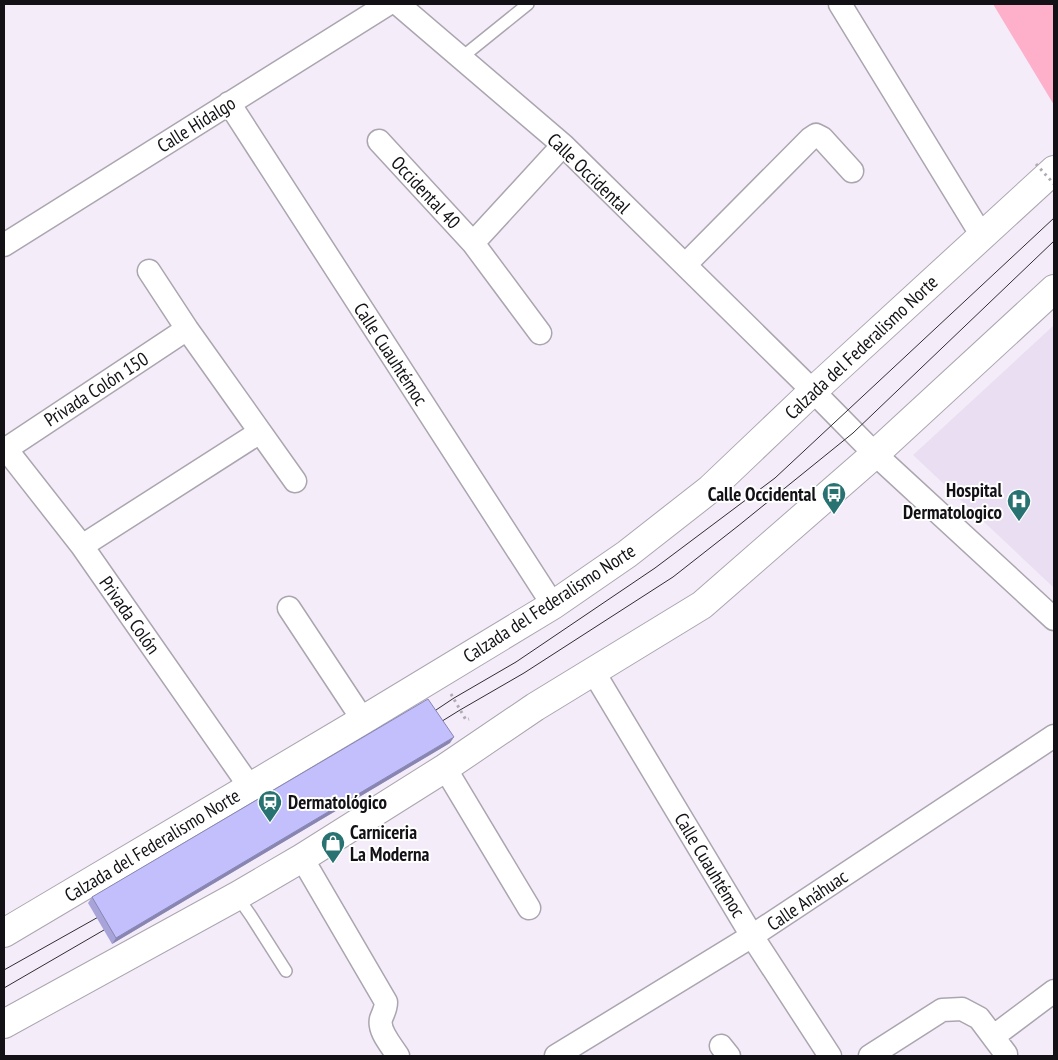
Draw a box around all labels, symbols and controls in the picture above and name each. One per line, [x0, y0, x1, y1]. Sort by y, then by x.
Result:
street label: Calle Hidalgo [152, 91, 240, 157]
street label: Calle Occidental [542, 127, 636, 219]
street label: Occidental 40 [386, 151, 466, 233]
street label: Calzada del Federalismo Norte [780, 270, 943, 424]
street label: Calle Cuauhtémoc [349, 298, 433, 410]
street label: Privada Colón 150 [39, 346, 153, 432]
place label: Hospital Dermatologico [903, 478, 1002, 524]
bus stop icon: Calle Occidental [821, 481, 847, 515]
place label: Calle Occidental [708, 482, 816, 506]
hospital icon: Hospital Dermatologico [1006, 488, 1032, 522]
street label: Calzada del Federalismo Norte [458, 538, 640, 668]
street label: Privada Colón [94, 571, 166, 659]
street label: Calzada del Federalismo Norte [60, 783, 244, 907]
station icon: Dermatológico [257, 789, 283, 823]
place label: Dermatológico [288, 790, 387, 814]
street label: Calle Cuauhtémoc [669, 808, 751, 922]
place label: Carniceria La Moderna [350, 820, 430, 866]
shop icon: Carniceria La Moderna [320, 830, 346, 864]
street label: Calle Anáhuac [762, 864, 852, 936]

